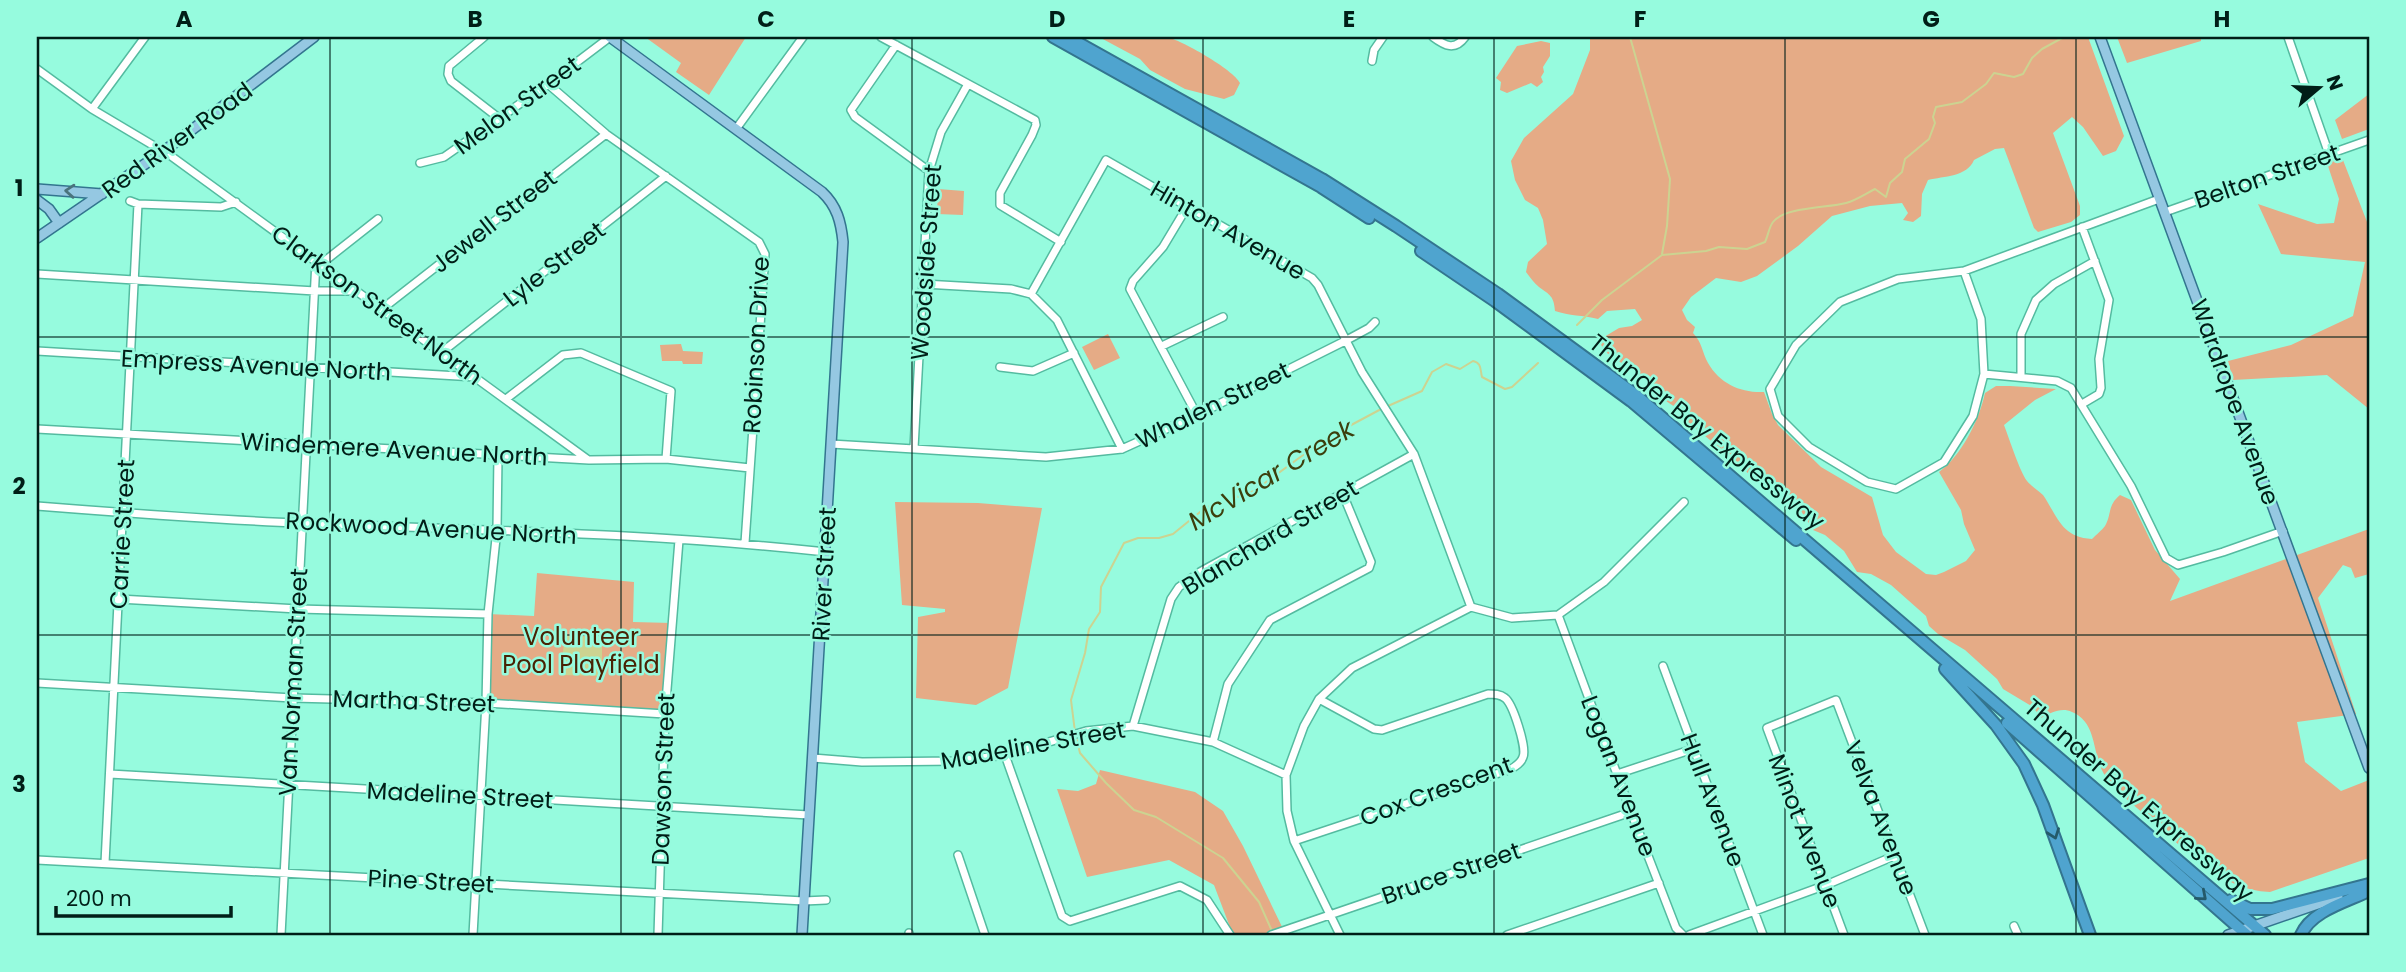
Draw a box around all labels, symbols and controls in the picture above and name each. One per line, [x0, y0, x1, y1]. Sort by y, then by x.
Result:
text: A [176, 3, 193, 35]
text: B [467, 3, 483, 35]
text: C [757, 3, 775, 35]
text: D [1049, 3, 1065, 35]
text: E [1343, 3, 1355, 35]
text: F [1634, 3, 1646, 35]
text: G [1922, 3, 1940, 35]
text: H [2214, 3, 2230, 35]
street label: Melon Street [447, 48, 587, 162]
north arrow [2284, 52, 2354, 122]
text: N [2320, 71, 2350, 94]
street label: Red River Road [95, 74, 259, 206]
street label: Belton Street [2190, 136, 2344, 216]
street label: Jewell Street [424, 162, 564, 280]
street label: Woodside Street [903, 163, 949, 361]
text: 1 [15, 172, 23, 204]
street label: Hinton Avenue [1144, 172, 1312, 288]
one-way arrow [64, 184, 75, 199]
street label: Lyle Street [496, 214, 612, 314]
street label: Clarkson Street North [265, 217, 489, 393]
street label: Robinson Drive [735, 256, 777, 434]
street label: Wardrope Avenue [2182, 295, 2288, 509]
street label: Thunder Bay Expressway [1582, 326, 1832, 538]
street label: Empress Avenue North [120, 341, 392, 389]
street label: Whalen Street [1130, 353, 1296, 457]
water label: McVicar Creek [1181, 410, 1362, 539]
street label: Windemere Avenue North [240, 424, 548, 474]
street label: Carrie Street [102, 458, 142, 610]
text: 2 [12, 470, 26, 502]
street label: Blanchard Street [1176, 471, 1364, 603]
street label: Rockwood Avenue North [284, 504, 578, 552]
street label: River Street [804, 506, 844, 642]
street label: Van Norman Street [271, 567, 315, 797]
park label: Volunteer Pool Playfield [502, 620, 660, 681]
street label: Martha Street [332, 682, 496, 720]
street label: Logan Avenue [1573, 691, 1665, 861]
street label: Thunder Bay Expressway [2017, 691, 2261, 909]
street label: Dawson Street [643, 692, 683, 866]
street label: Madeline Street [938, 713, 1128, 777]
street label: Hull Avenue [1672, 729, 1754, 871]
street label: Velva Avenue [1836, 736, 1926, 900]
street label: Cox Crescent [1355, 748, 1517, 834]
street label: Minot Avenue [1760, 749, 1850, 913]
text: 3 [12, 768, 26, 800]
street label: Madeline Street [366, 774, 554, 816]
one-way arrow [2045, 827, 2059, 839]
street label: Bruce Street [1377, 834, 1525, 912]
street label: Pine Street [367, 861, 495, 901]
scale bar [56, 874, 231, 918]
text: 200 m [66, 884, 132, 913]
one-way arrow [2194, 888, 2207, 900]

